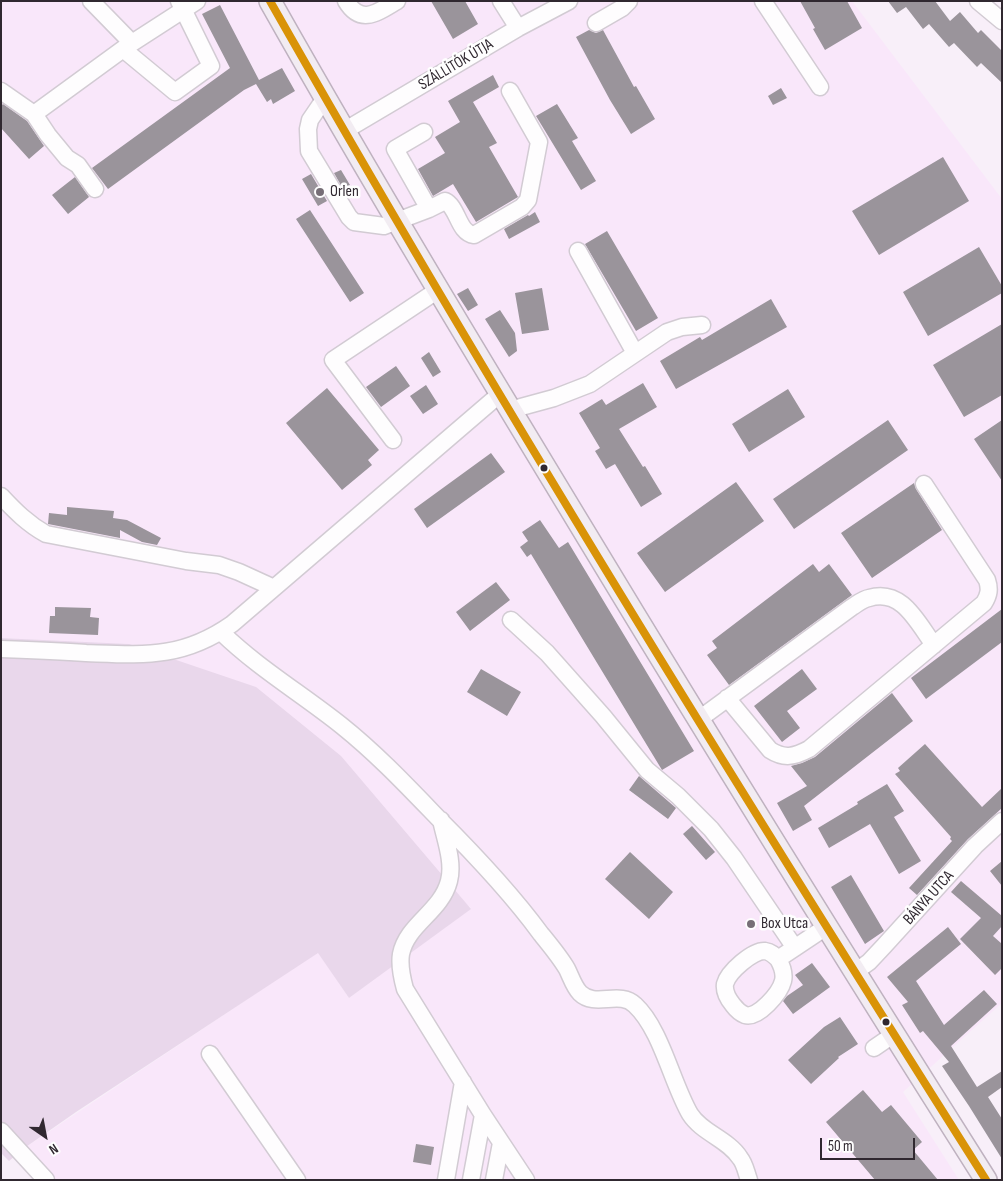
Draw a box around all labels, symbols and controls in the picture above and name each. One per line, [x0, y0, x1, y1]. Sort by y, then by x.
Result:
street label: SZÁLLÍTÓK ÚTJA [415, 35, 497, 95]
place label: Orlen [330, 182, 359, 202]
marker: Orlen [314, 186, 326, 198]
unlabelled marker [539, 463, 549, 473]
street label: BÁNYA UTCA [900, 867, 958, 929]
place label: Box Utca [761, 914, 808, 934]
marker: Box Utca [745, 918, 757, 930]
unlabelled marker [881, 1017, 891, 1027]
north arrow [20, 1111, 70, 1161]
scale bar [823, 1128, 918, 1160]
text: 50 m [828, 1137, 853, 1156]
text: N [46, 1140, 61, 1158]

